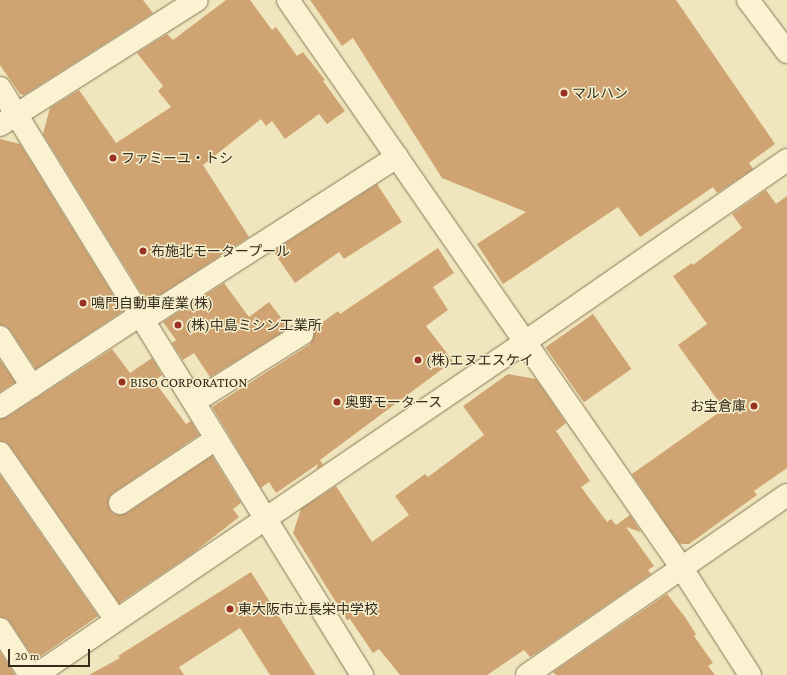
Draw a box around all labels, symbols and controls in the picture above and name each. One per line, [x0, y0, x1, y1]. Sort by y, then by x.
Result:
place label: マルハン [572, 85, 628, 101]
marker: マルハン [559, 88, 569, 98]
place label: ファミーユ・トシ [121, 150, 233, 166]
marker: ファミーユ・トシ [108, 153, 118, 163]
place label: 布施北モータープール [151, 243, 291, 259]
marker: 布施北モータープール [138, 246, 148, 256]
place label: 鳴門自動車産業(株) [91, 295, 213, 311]
marker: 鳴門自動車産業(株) [78, 298, 88, 308]
place label: (株)中島ミシン工業所 [186, 317, 322, 333]
marker: (株)中島ミシン工業所 [173, 320, 183, 330]
place label: (株)エヌエスケイ [426, 352, 534, 368]
marker: (株)エヌエスケイ [413, 355, 423, 365]
place label: BISO CORPORATION [130, 374, 247, 390]
marker: BISO CORPORATION [117, 377, 127, 387]
place label: 奥野モータース [345, 394, 443, 410]
marker: 奥野モータース [332, 397, 342, 407]
place label: お宝倉庫 [690, 398, 746, 414]
marker: お宝倉庫 [749, 401, 759, 411]
place label: 東大阪市立長栄中学校 [238, 601, 378, 617]
marker: 東大阪市立長栄中学校 [225, 604, 235, 614]
scale bar [10, 641, 92, 667]
text: 20 m [15, 649, 39, 663]

